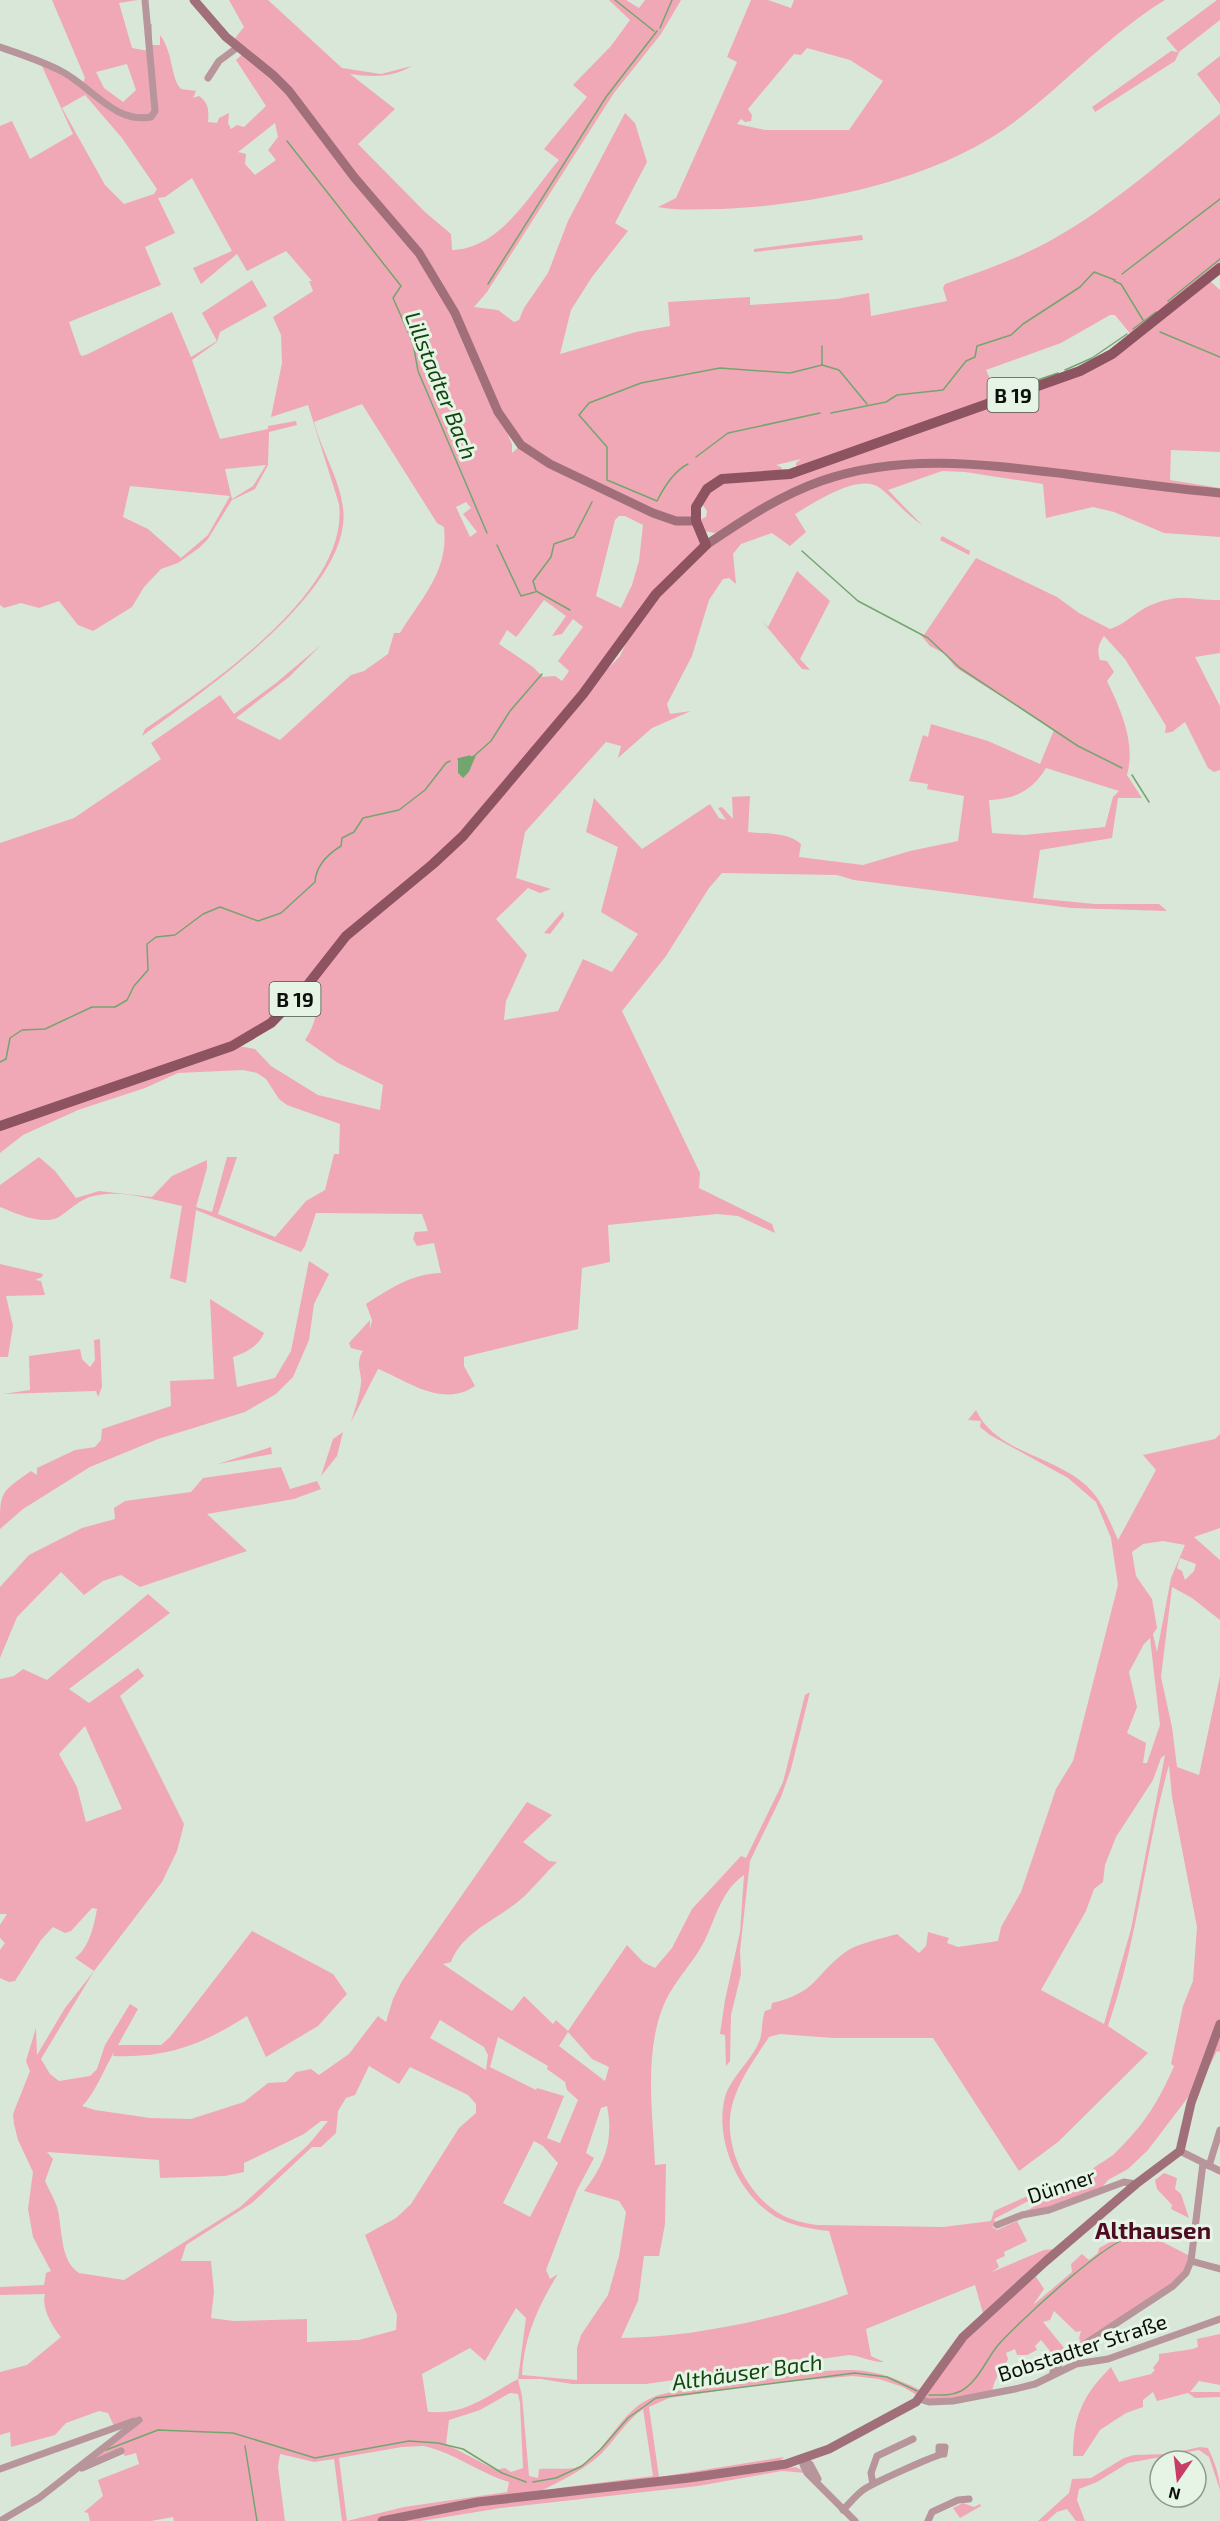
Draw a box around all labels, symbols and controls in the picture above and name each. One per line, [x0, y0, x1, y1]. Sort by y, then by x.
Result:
water label: Lillstadter Bach [401, 307, 483, 463]
road number: B 19 [988, 378, 1038, 412]
road number: B 19 [270, 982, 320, 1016]
street label: Dünner [1024, 2162, 1099, 2208]
district label: Althausen [1095, 2215, 1211, 2244]
street label: Bobstadter Straße [994, 2308, 1170, 2386]
water label: Althäuser Bach [669, 2348, 824, 2395]
north arrow [1148, 2449, 1208, 2509]
text: N [1166, 2483, 1182, 2505]

